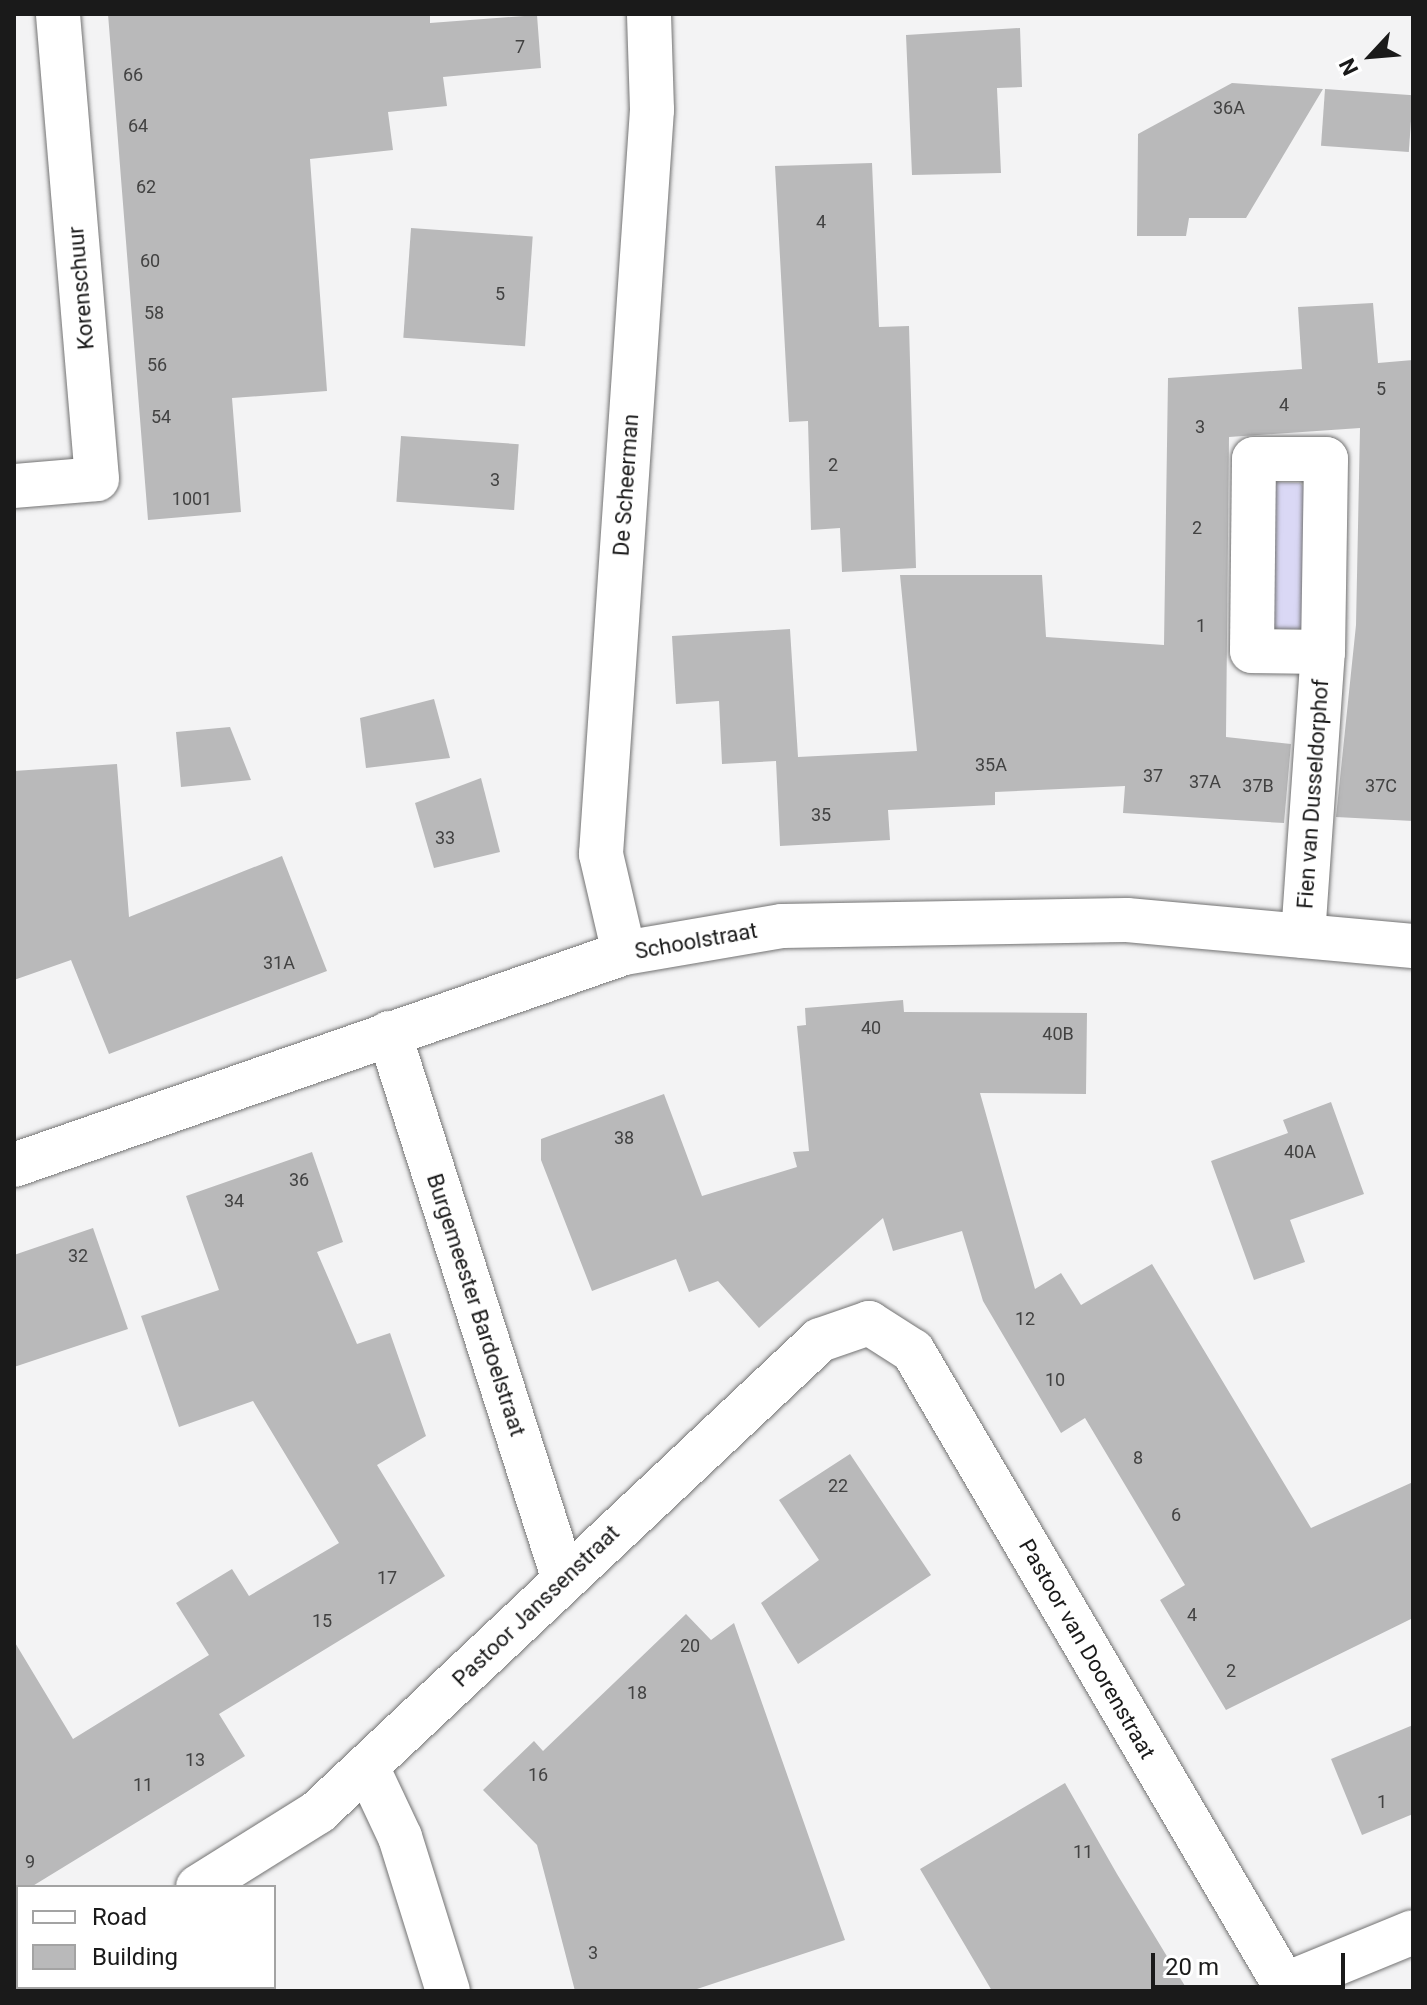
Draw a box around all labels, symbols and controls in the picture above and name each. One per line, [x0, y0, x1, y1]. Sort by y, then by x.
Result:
north arrow [1331, 16, 1411, 96]
house number: 7 [515, 36, 525, 58]
text: N [1334, 54, 1364, 79]
house number: 66 [123, 64, 143, 86]
house number: 36A [1213, 97, 1245, 119]
house number: 64 [128, 115, 148, 137]
house number: 62 [136, 176, 156, 198]
house number: 4 [816, 211, 826, 233]
street label: Korenschuur [62, 225, 100, 351]
house number: 60 [140, 250, 160, 272]
house number: 5 [495, 283, 505, 305]
house number: 58 [144, 302, 164, 324]
house number: 56 [147, 354, 167, 376]
house number: 5 [1376, 378, 1386, 400]
house number: 4 [1279, 394, 1289, 416]
house number: 54 [151, 406, 171, 428]
street label: De Scheerman [608, 413, 644, 557]
house number: 3 [1195, 416, 1205, 438]
house number: 2 [828, 454, 838, 476]
house number: 3 [490, 469, 500, 491]
house number: 1001 [172, 488, 212, 510]
house number: 2 [1192, 517, 1202, 539]
house number: 1 [1196, 615, 1206, 637]
street label: Fien van Dusseldorphof [1292, 678, 1334, 910]
house number: 35A [975, 754, 1007, 776]
house number: 37 [1143, 765, 1163, 787]
house number: 37A [1189, 771, 1221, 793]
house number: 37B [1242, 775, 1274, 797]
house number: 37C [1365, 775, 1397, 797]
house number: 35 [811, 804, 831, 826]
house number: 33 [435, 827, 455, 849]
street label: Schoolstraat [633, 917, 759, 965]
house number: 31A [263, 952, 295, 974]
house number: 40 [861, 1017, 881, 1039]
house number: 40B [1042, 1023, 1074, 1045]
house number: 38 [614, 1127, 634, 1149]
house number: 40A [1284, 1141, 1316, 1163]
house number: 36 [289, 1169, 309, 1191]
street label: Burgemeester Bardoelstraat [421, 1170, 531, 1440]
house number: 34 [224, 1190, 244, 1212]
house number: 32 [68, 1245, 88, 1267]
house number: 12 [1015, 1308, 1035, 1330]
house number: 10 [1045, 1369, 1065, 1391]
house number: 8 [1133, 1447, 1143, 1469]
house number: 22 [828, 1475, 848, 1497]
house number: 6 [1171, 1504, 1181, 1526]
street label: Pastoor Janssenstraat [447, 1520, 625, 1692]
street label: Pastoor van Doorenstraat [1013, 1534, 1161, 1764]
house number: 17 [377, 1567, 397, 1589]
house number: 4 [1187, 1604, 1197, 1626]
house number: 15 [312, 1610, 332, 1632]
house number: 20 [680, 1635, 700, 1657]
house number: 2 [1226, 1660, 1236, 1682]
house number: 18 [627, 1682, 647, 1704]
house number: 13 [185, 1749, 205, 1771]
house number: 16 [528, 1764, 548, 1786]
house number: 11 [133, 1774, 153, 1796]
house number: 1 [1377, 1791, 1387, 1813]
house number: 11 [1073, 1841, 1093, 1863]
house number: 9 [25, 1851, 35, 1873]
legend [16, 1885, 276, 1989]
text: Road [92, 1903, 147, 1931]
scale bar [1155, 1937, 1349, 1987]
house number: 3 [588, 1942, 598, 1964]
text: Building [92, 1943, 178, 1971]
text: 20 m [1165, 1953, 1219, 1981]

